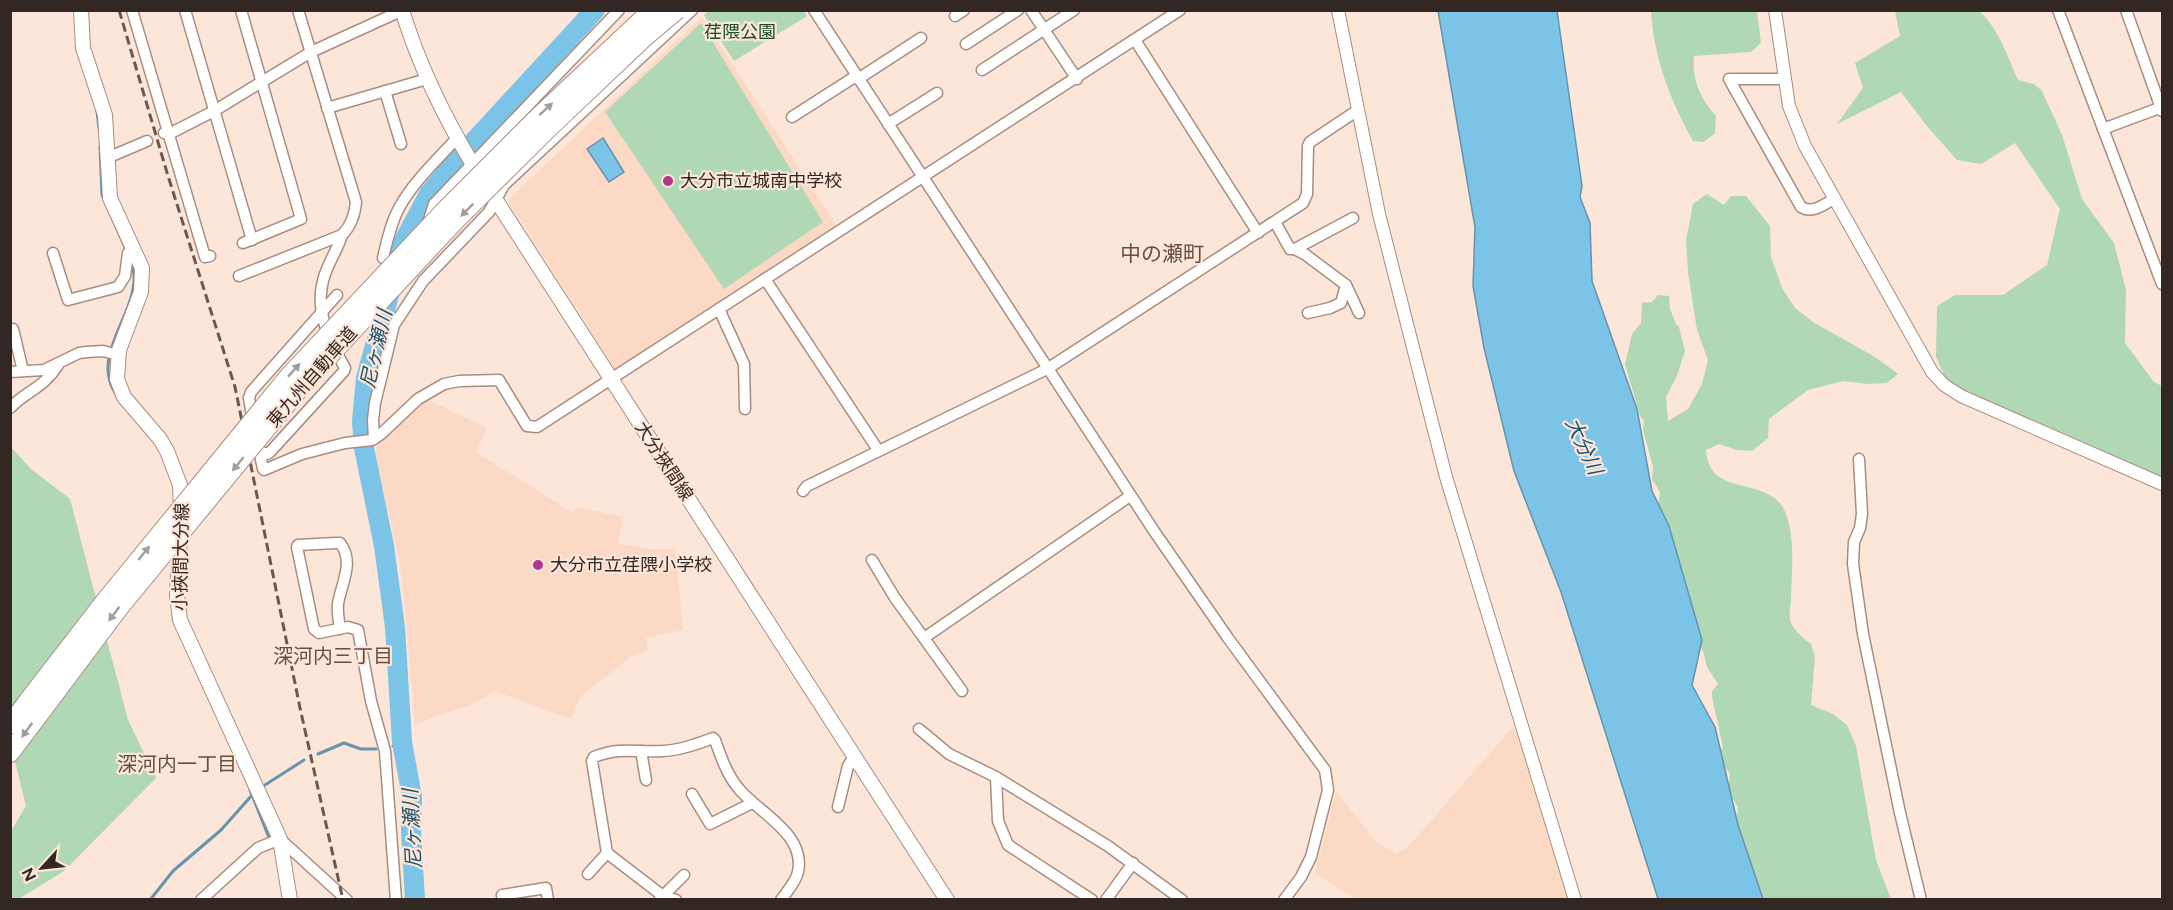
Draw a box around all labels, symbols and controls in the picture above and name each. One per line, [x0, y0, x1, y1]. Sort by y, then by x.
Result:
park label: 荏隈公園 [704, 21, 776, 43]
one-way arrow [539, 102, 554, 116]
place label: 大分市立城南中学校 [680, 170, 842, 192]
marker: 大分市立城南中学校 [661, 174, 675, 188]
one-way arrow [460, 202, 474, 216]
district label: 中の瀬町 [1120, 241, 1204, 266]
water label: 尼ヶ瀬川 [355, 305, 397, 391]
street label: 東九州自動車道 [262, 322, 362, 432]
one-way arrow [287, 363, 300, 378]
water label: 大分川 [1560, 414, 1608, 480]
street label: 大分挾間線 [630, 417, 698, 505]
one-way arrow [232, 456, 245, 471]
street label: 小挾間大分線 [169, 503, 193, 611]
one-way arrow [137, 546, 150, 561]
place label: 大分市立荏隈小学校 [550, 554, 712, 576]
marker: 大分市立荏隈小学校 [531, 558, 545, 572]
one-way arrow [109, 607, 121, 622]
district label: 深河内三丁目 [273, 644, 393, 668]
one-way arrow [21, 722, 33, 738]
district label: 深河内一丁目 [117, 752, 237, 776]
water label: 尼ヶ瀬川 [398, 786, 426, 870]
north arrow [12, 838, 72, 898]
text: N [18, 865, 40, 884]

